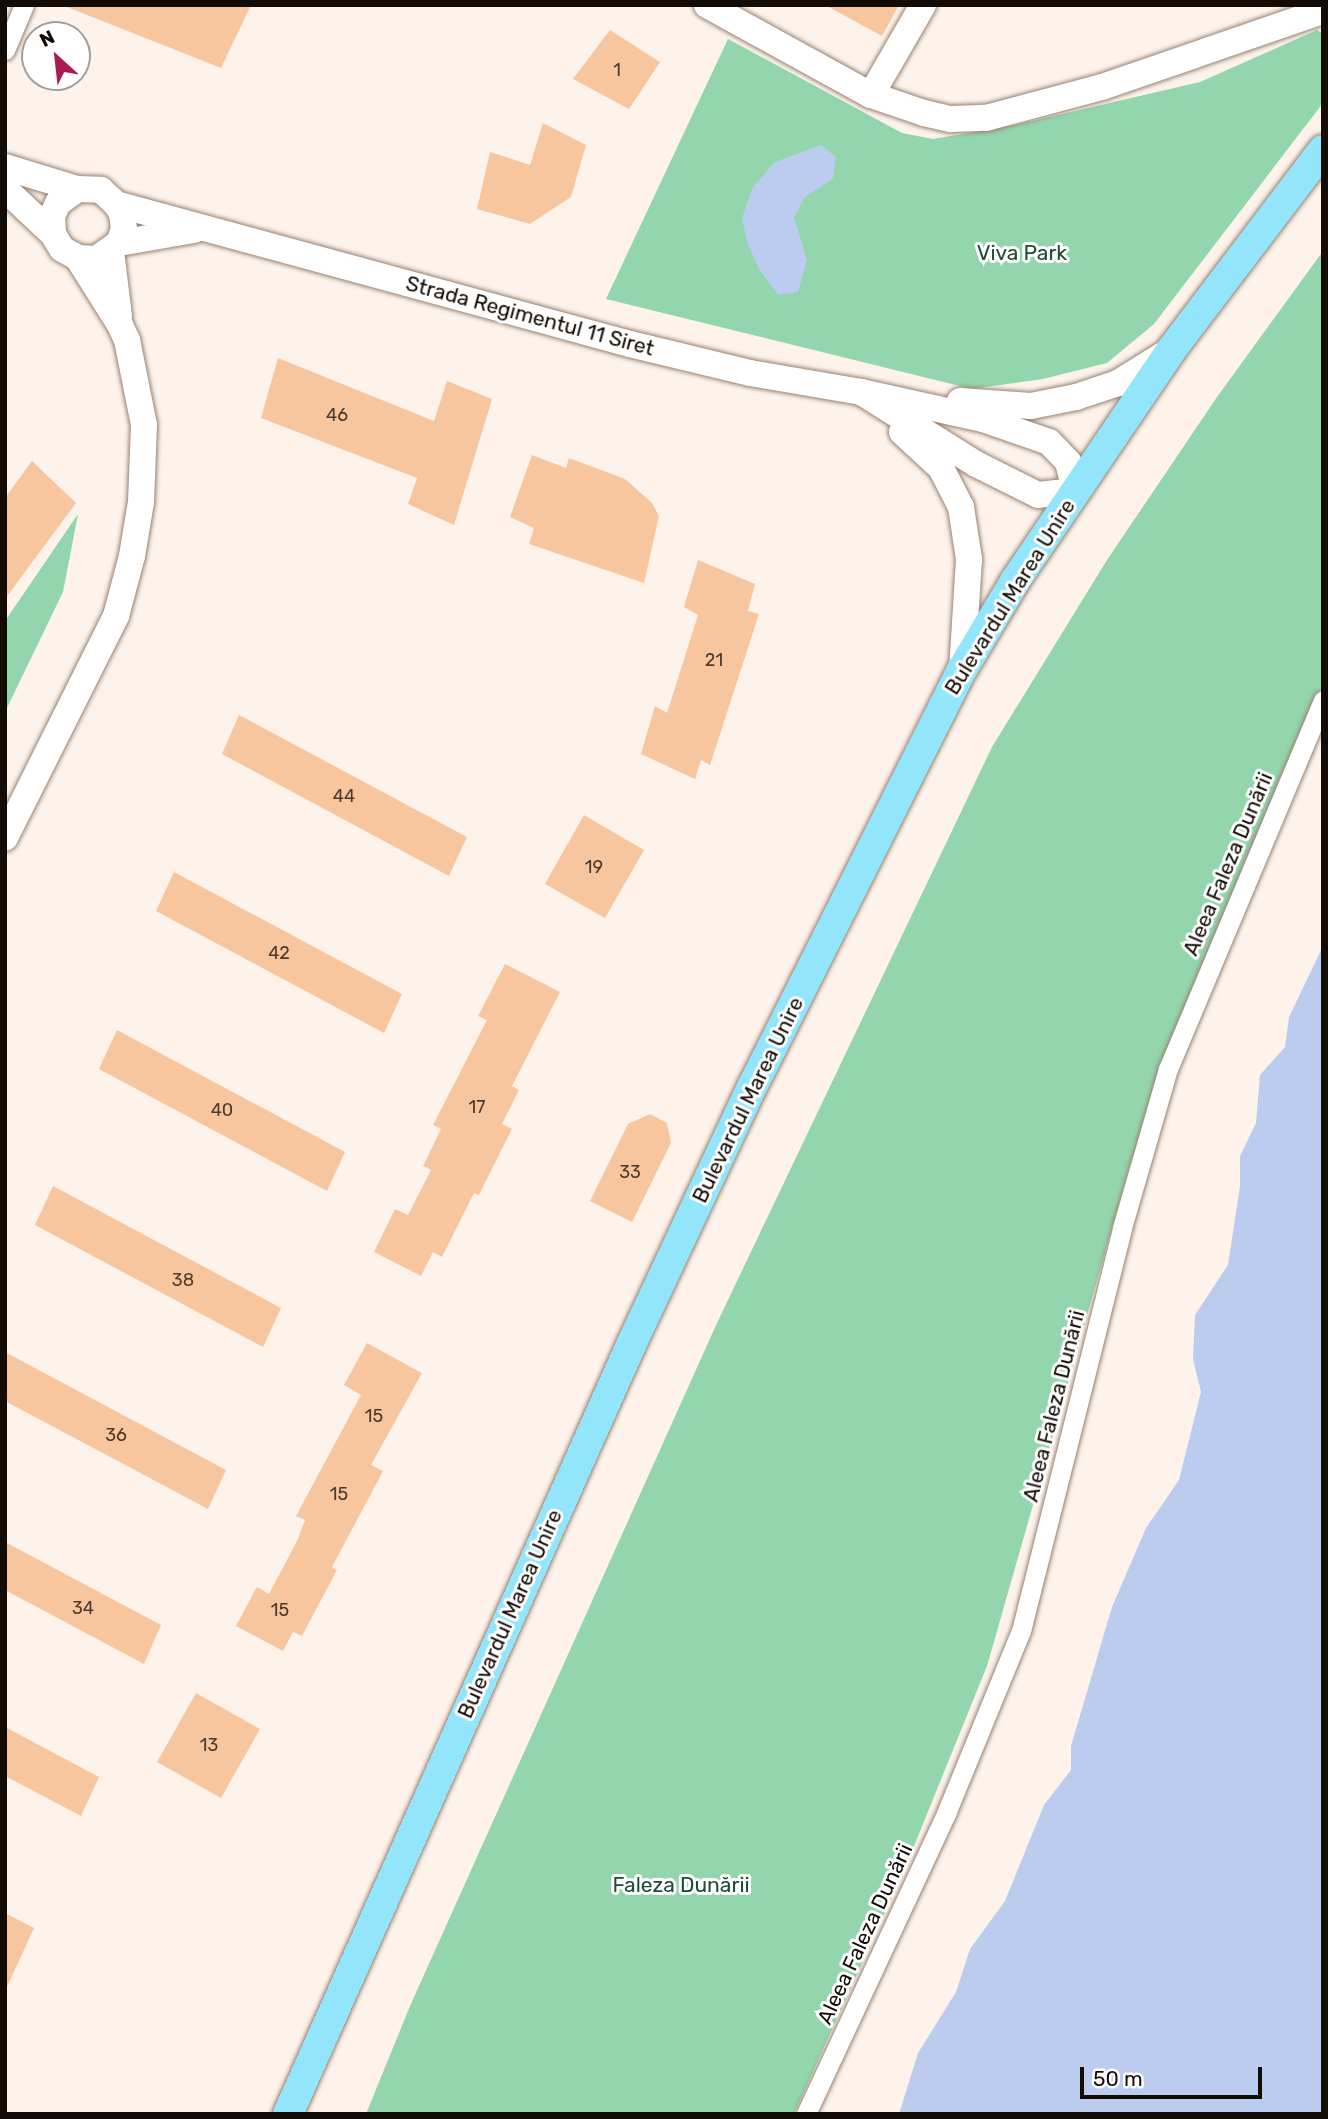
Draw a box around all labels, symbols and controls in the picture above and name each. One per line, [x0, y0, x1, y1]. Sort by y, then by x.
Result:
north arrow [21, 21, 91, 91]
text: N [36, 25, 58, 52]
house number: 1 [613, 59, 621, 81]
park label: Viva Park [977, 240, 1067, 266]
street label: Strada Regimentul 11 Siret [403, 271, 657, 361]
house number: 46 [326, 404, 348, 426]
street label: Bulevardul Marea Unire [940, 495, 1080, 699]
house number: 21 [705, 649, 723, 671]
street label: Aleea Faleza Dunării [1178, 769, 1278, 959]
house number: 44 [333, 785, 355, 807]
house number: 19 [585, 856, 603, 878]
house number: 42 [268, 942, 290, 964]
street label: Bulevardul Marea Unire [687, 993, 809, 1207]
house number: 17 [469, 1096, 485, 1118]
house number: 40 [211, 1099, 233, 1121]
house number: 33 [619, 1161, 641, 1183]
house number: 38 [172, 1269, 194, 1291]
street label: Aleea Faleza Dunării [1018, 1308, 1090, 1504]
house number: 15 [365, 1405, 383, 1427]
house number: 36 [105, 1424, 127, 1446]
house number: 15 [330, 1483, 348, 1505]
street label: Bulevardul Marea Unire [453, 1506, 567, 1722]
house number: 34 [72, 1597, 94, 1619]
house number: 15 [271, 1599, 289, 1621]
house number: 13 [200, 1734, 218, 1756]
street label: Aleea Faleza Dunării [812, 1840, 918, 2028]
park label: Faleza Dunării [612, 1872, 750, 1898]
scale bar [1083, 2052, 1265, 2096]
text: 50 m [1093, 2066, 1143, 2091]

